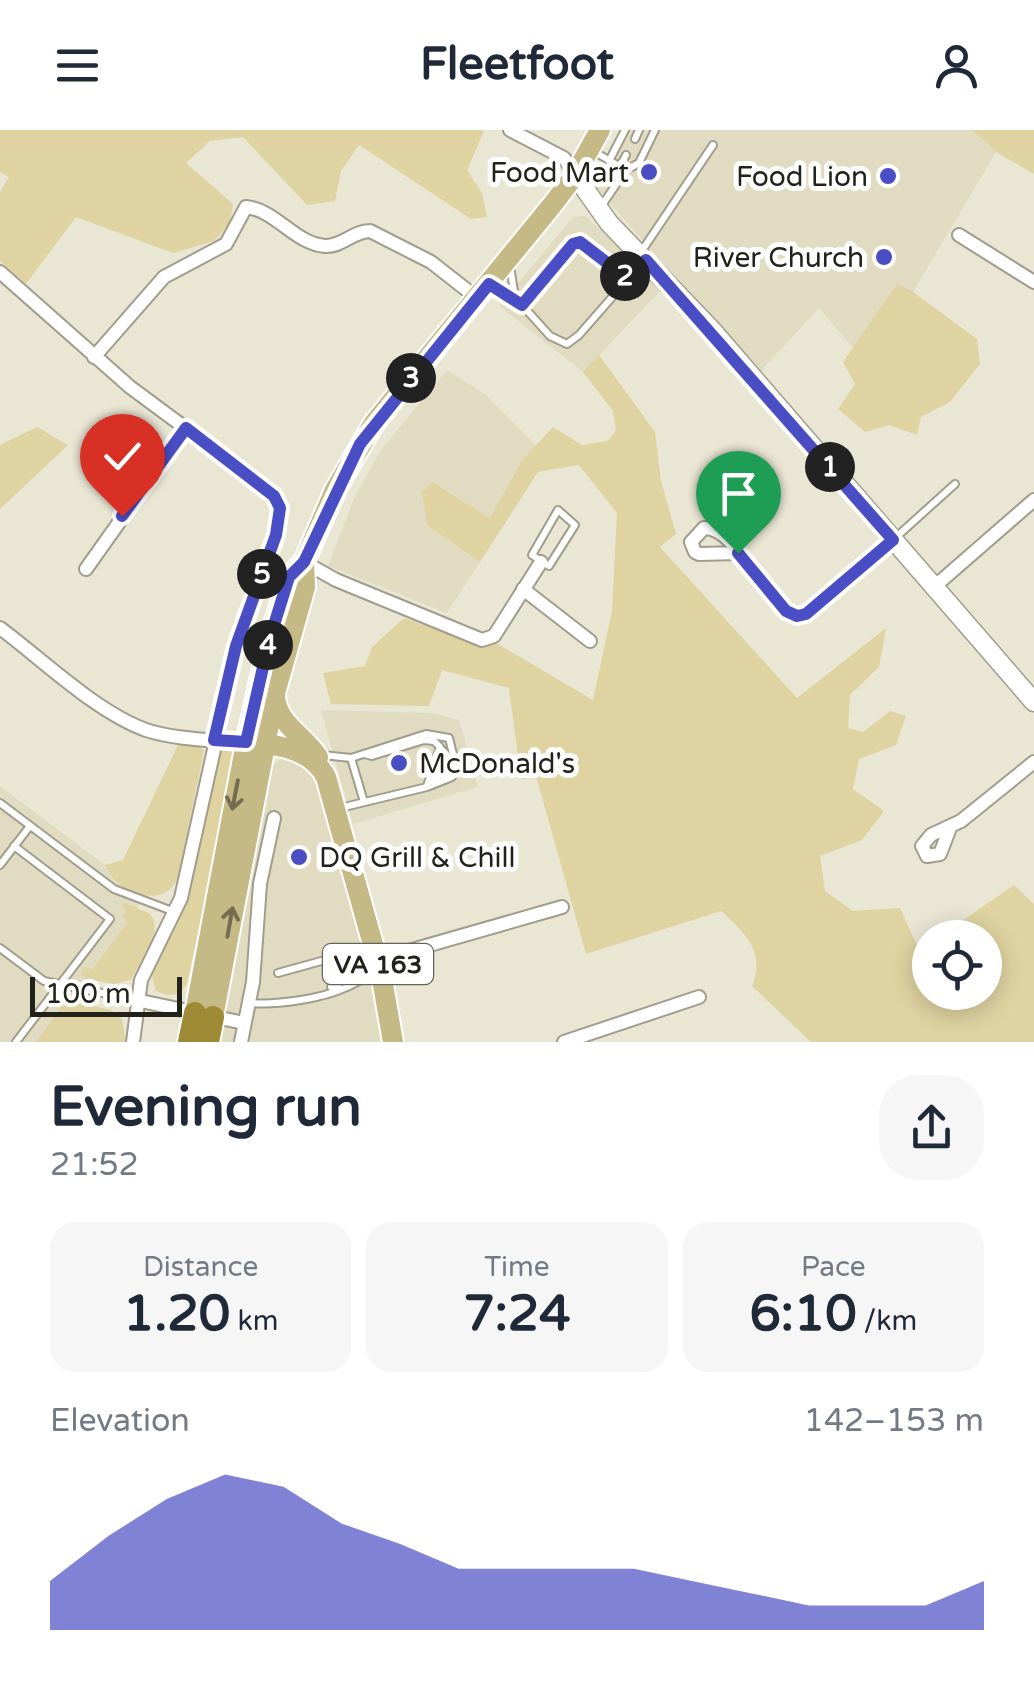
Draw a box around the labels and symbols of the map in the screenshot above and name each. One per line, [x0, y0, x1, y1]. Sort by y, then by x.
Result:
place label: Food Mart [490, 156, 629, 190]
place label: Food Lion [736, 160, 868, 194]
marker: Food Mart [638, 161, 660, 183]
marker: Food Lion [877, 165, 899, 187]
place label: River Church [693, 241, 864, 275]
marker: River Church [873, 246, 895, 268]
pin: 2 [600, 251, 650, 301]
pin: 3 [386, 353, 436, 403]
pin [80, 414, 165, 517]
pin: 1 [805, 442, 855, 492]
pin [696, 451, 781, 554]
pin: 5 [237, 549, 287, 599]
pin: 4 [243, 620, 293, 670]
place label: McDonald's [419, 747, 575, 781]
marker: McDonald's [388, 752, 410, 774]
one-way arrow [225, 778, 244, 810]
place label: DQ Grill & Chill [319, 841, 515, 875]
marker: DQ Grill & Chill [288, 846, 310, 868]
one-way arrow [221, 906, 240, 938]
road number: VA 163 [323, 944, 433, 984]
scale bar [30, 972, 182, 1016]

